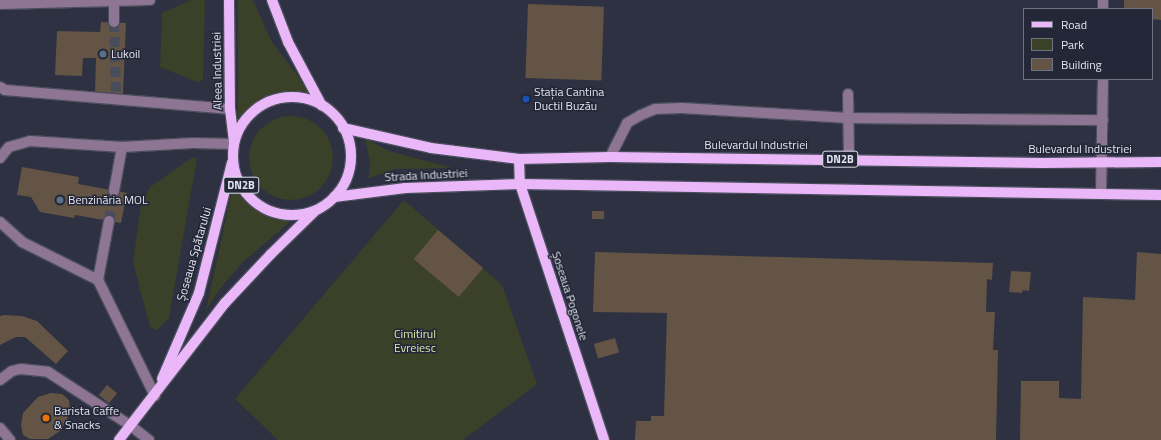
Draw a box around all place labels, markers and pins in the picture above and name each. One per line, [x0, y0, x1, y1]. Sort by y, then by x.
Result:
place label: Lukoil [111, 47, 140, 61]
marker: Lukoil [98, 49, 108, 59]
place label: Stația Cantina Ductil Buzău [534, 85, 604, 113]
marker: Stația Cantina Ductil Buzău [521, 94, 531, 104]
place label: Benzinăria MOL [68, 193, 148, 207]
marker: Benzinăria MOL [55, 195, 65, 205]
place label: Barista Caffe & Snacks [54, 404, 119, 432]
marker: Barista Caffe & Snacks [41, 413, 51, 423]

